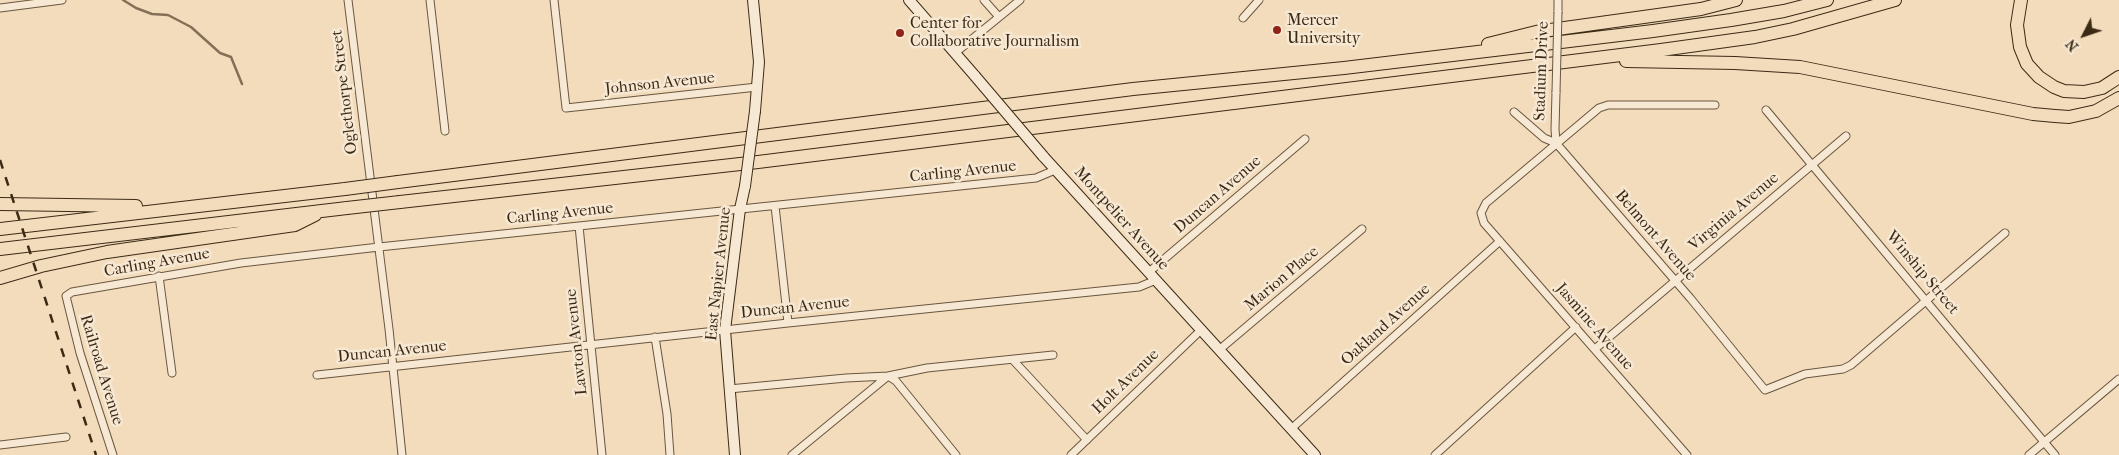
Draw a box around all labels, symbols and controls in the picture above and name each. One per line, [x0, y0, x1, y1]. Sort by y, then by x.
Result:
north arrow [2059, 10, 2109, 60]
place label: Mercer University [1287, 11, 1360, 49]
place label: Center for Collaborative Journalism [910, 14, 1079, 52]
street label: Stadium Drive [1531, 21, 1553, 121]
marker: Mercer University [1271, 24, 1283, 36]
marker: Center for Collaborative Journalism [894, 27, 906, 39]
street label: Oglethorpe Street [328, 29, 362, 155]
text: N [2062, 36, 2082, 55]
street label: Johnson Avenue [604, 69, 716, 99]
street label: Duncan Avenue [1170, 152, 1266, 238]
street label: Carling Avenue [909, 157, 1017, 187]
street label: Montpelier Avenue [1069, 163, 1173, 275]
street label: Virginia Avenue [1685, 169, 1783, 255]
street label: Belmont Avenue [1610, 187, 1700, 285]
street label: Carling Avenue [506, 199, 614, 229]
street label: East Napier Avenue [702, 206, 736, 342]
street label: Winship Street [1881, 227, 1963, 319]
street label: Marion Place [1241, 243, 1323, 315]
street label: Carling Avenue [103, 244, 211, 282]
street label: Jasmine Avenue [1551, 279, 1637, 375]
street label: Oakland Avenue [1338, 280, 1434, 370]
street label: Lawton Avenue [562, 288, 592, 396]
street label: Duncan Avenue [740, 293, 850, 323]
street label: Railroad Avenue [75, 312, 127, 428]
street label: Duncan Avenue [337, 337, 447, 367]
street label: Holt Avenue [1089, 345, 1163, 419]

